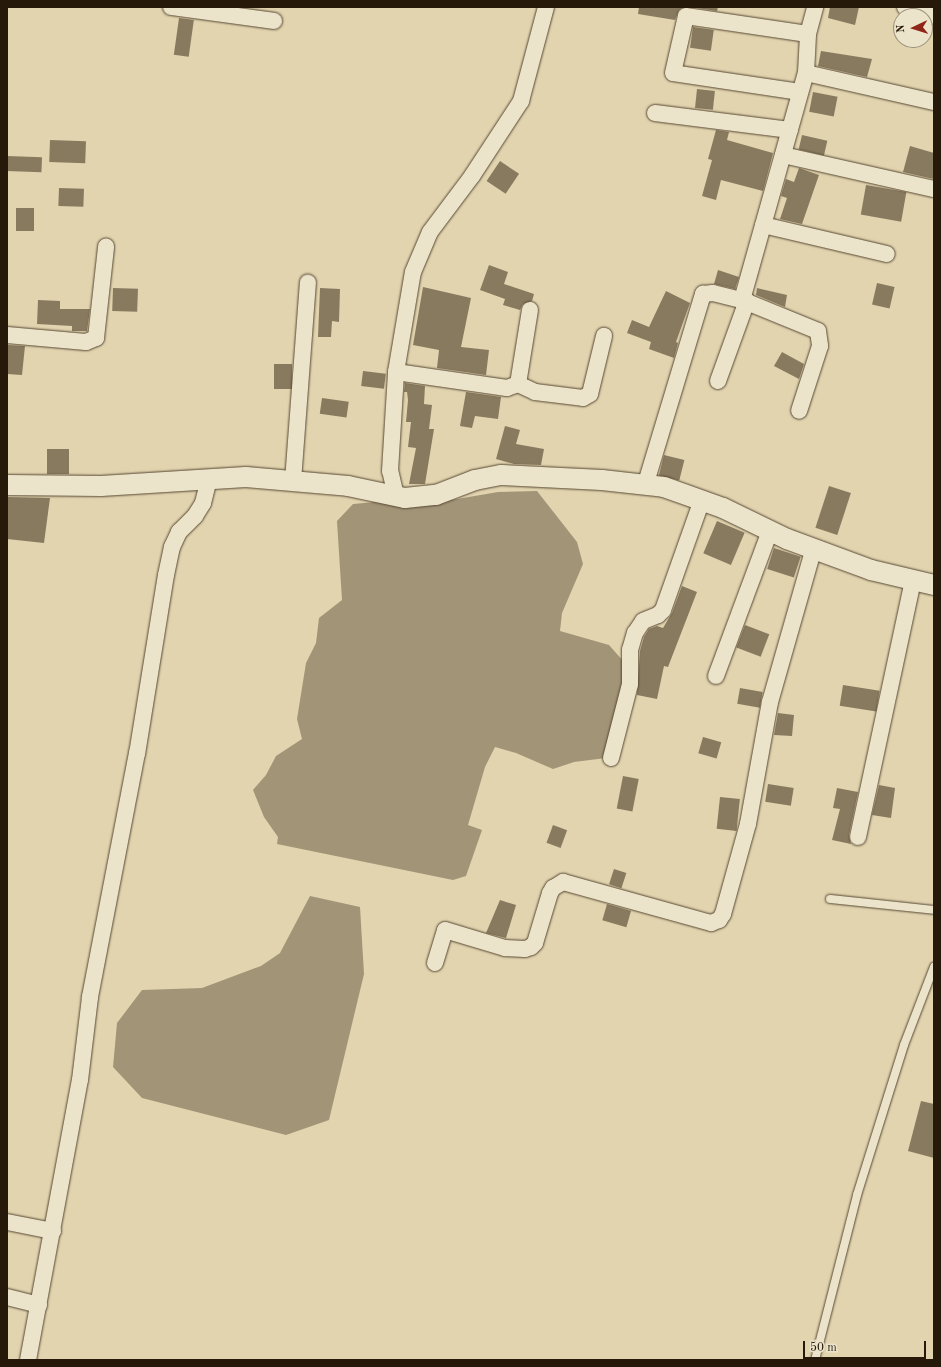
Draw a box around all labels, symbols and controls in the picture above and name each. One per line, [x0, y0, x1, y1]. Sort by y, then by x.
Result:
north arrow [893, 8, 933, 48]
text: N [896, 24, 907, 33]
scale bar [805, 1333, 928, 1359]
text: 50 m [810, 1342, 837, 1354]

